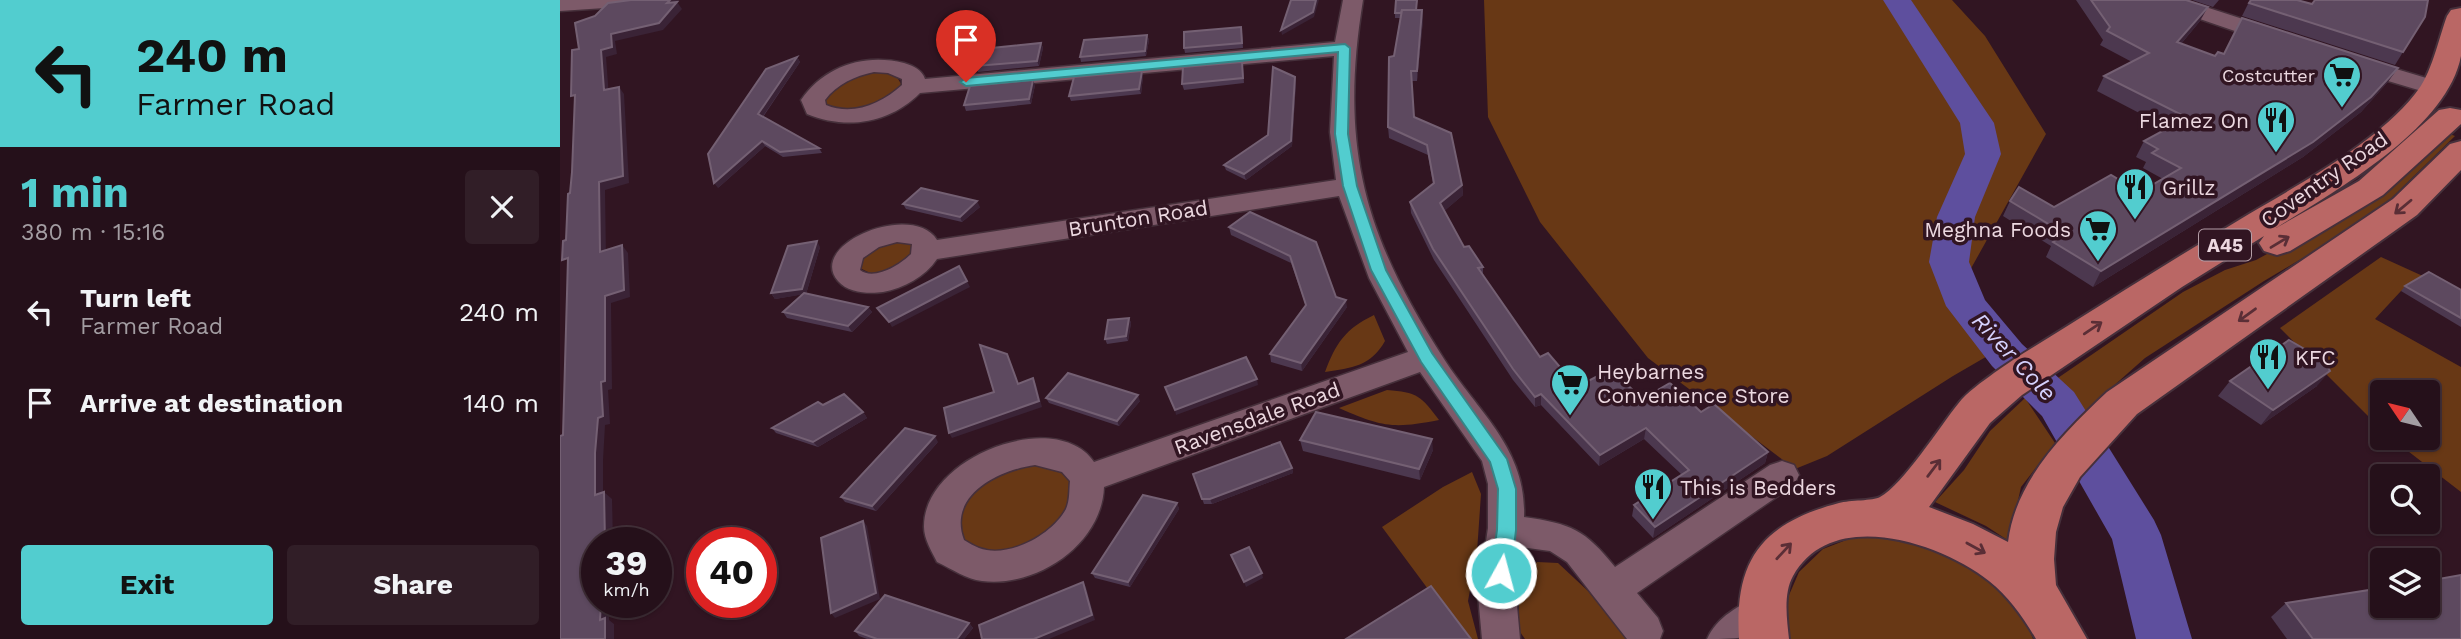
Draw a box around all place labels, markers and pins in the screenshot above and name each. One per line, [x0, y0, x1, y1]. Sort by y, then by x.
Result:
pin [936, 10, 996, 82]
supermarket icon: Costcutter [2321, 54, 2363, 109]
place label: Costcutter [2222, 65, 2315, 86]
restaurant icon: Flamez On [2255, 99, 2297, 154]
place label: Flamez On [2139, 108, 2249, 133]
restaurant icon: Grillz [2114, 166, 2156, 221]
place label: Grillz [2162, 175, 2215, 200]
supermarket icon: Meghna Foods [2077, 208, 2119, 263]
place label: Meghna Foods [1924, 217, 2071, 242]
restaurant icon: KFC [2247, 336, 2289, 391]
place label: KFC [2295, 345, 2336, 370]
place label: Heybarnes Convenience Store [1597, 359, 1790, 408]
supermarket icon: Heybarnes Convenience Store [1549, 362, 1591, 417]
restaurant icon: This is Bedders [1632, 466, 1674, 521]
place label: This is Bedders [1680, 475, 1836, 500]

